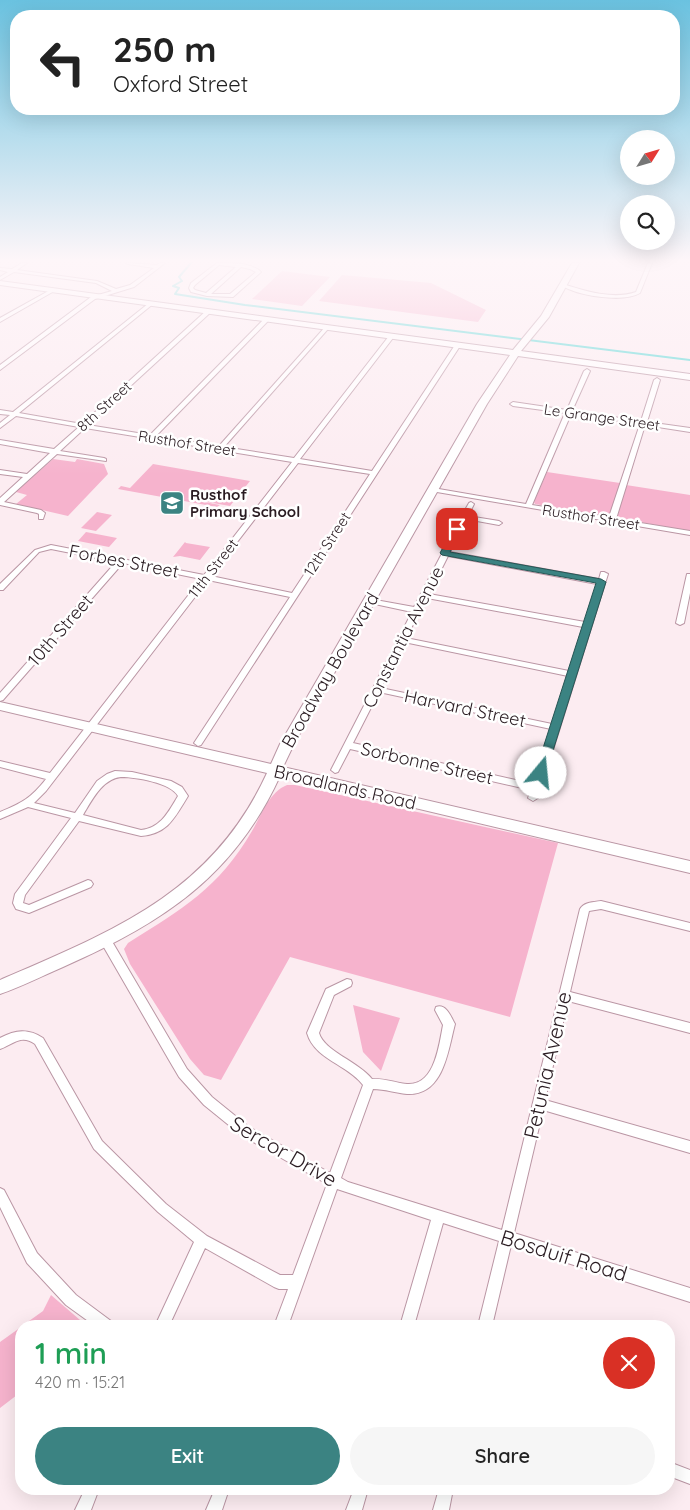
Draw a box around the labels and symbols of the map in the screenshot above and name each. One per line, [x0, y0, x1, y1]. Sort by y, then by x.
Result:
north arrow [620, 130, 675, 185]
street label: 8th Street [73, 377, 135, 435]
street label: Le Grange Street [543, 399, 661, 435]
street label: Rusthof Street [137, 426, 237, 460]
place label: Rusthof Primary School [190, 485, 300, 521]
school or university icon: Rusthof Primary School [159, 490, 185, 516]
street label: Rusthof Street [541, 500, 641, 534]
street label: 12th Street [299, 508, 355, 580]
pin [436, 508, 478, 550]
street label: 11th Street [184, 535, 242, 601]
street label: Forbes Street [67, 539, 181, 583]
street label: Constantia Avenue [357, 562, 449, 712]
street label: Broadway Boulevard [276, 588, 384, 752]
street label: 10th Street [23, 589, 97, 671]
street label: Harvard Street [402, 684, 528, 732]
street label: Sorbonne Street [359, 737, 495, 789]
position arrow [514, 746, 566, 798]
street label: Broadlands Road [272, 759, 418, 815]
street label: Petunia Avenue [517, 989, 577, 1141]
street label: Sercor Drive [226, 1110, 342, 1192]
street label: Bosduif Road [498, 1223, 630, 1287]

